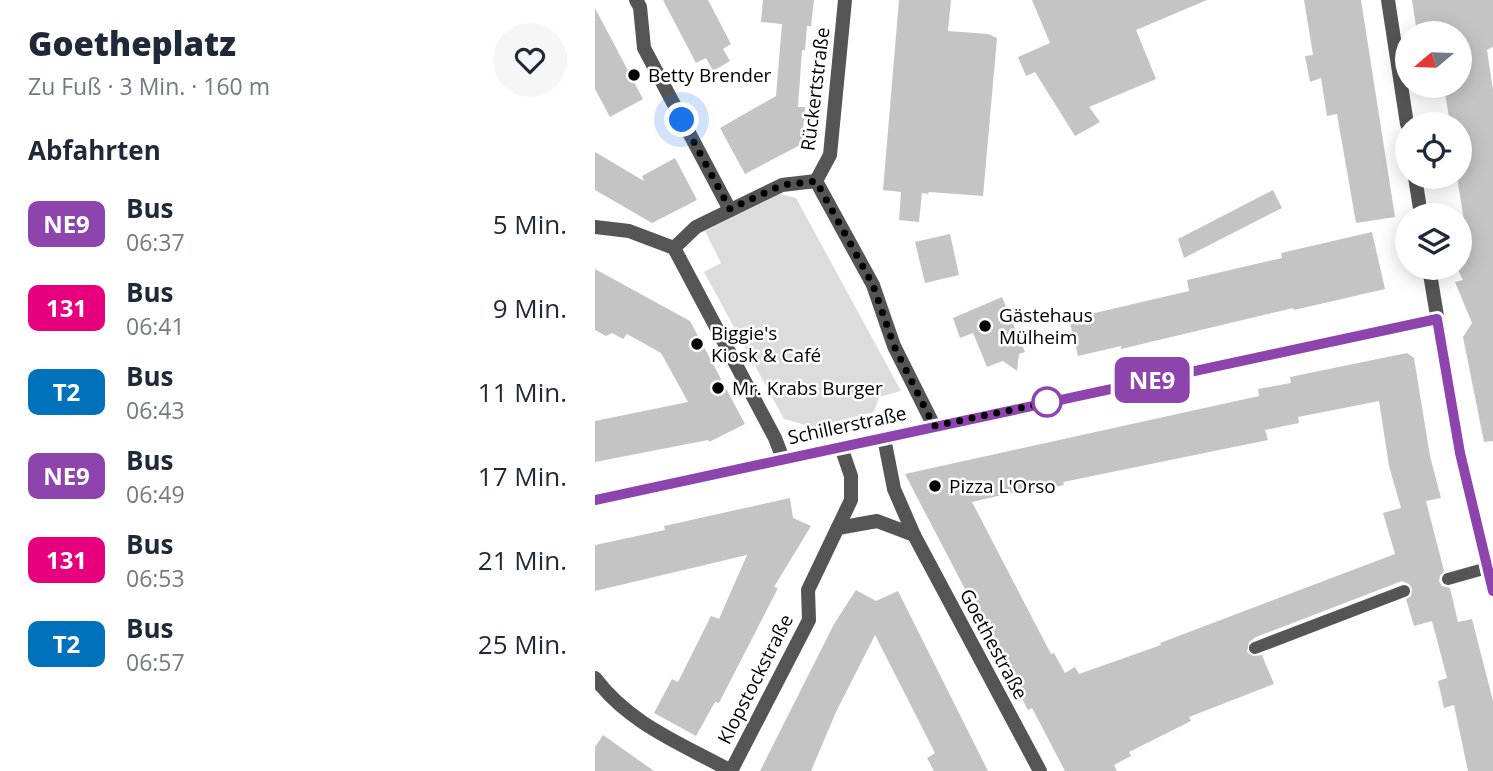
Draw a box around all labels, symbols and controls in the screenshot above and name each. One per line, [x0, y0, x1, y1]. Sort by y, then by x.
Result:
text: Goetheplatz [28, 21, 236, 66]
north arrow [1395, 21, 1472, 98]
map controls [1395, 21, 1472, 280]
button: heart [493, 23, 567, 97]
street label: Rückertstraße [795, 26, 835, 152]
place label: Betty Brender [648, 62, 772, 88]
marker: Betty Brender [626, 67, 642, 83]
text: Zu Fuß · 3 Min. · 160 m [28, 70, 270, 102]
your location [664, 102, 699, 137]
button: locate [1395, 112, 1472, 189]
text: Abfahrten [28, 132, 161, 168]
text: Bus [126, 190, 173, 226]
button: layers [1395, 203, 1472, 280]
text: 5 Min. [493, 206, 567, 242]
text: NE9 [43, 207, 90, 240]
text: 06:37 [126, 226, 185, 258]
text: Bus [126, 274, 173, 310]
text: 9 Min. [493, 290, 567, 326]
text: 131 [46, 291, 87, 324]
place label: Gästehaus Mülheim [999, 302, 1093, 350]
text: 06:41 [126, 310, 185, 342]
marker: Gästehaus Mülheim [977, 318, 993, 334]
place label: Biggie's Kiosk & Café [711, 320, 821, 368]
marker: Biggie's Kiosk & Café [689, 336, 705, 352]
line badge: NE9 [1112, 357, 1192, 403]
text: Bus [126, 358, 173, 394]
text: NE9 [1129, 363, 1175, 396]
text: 11 Min. [478, 374, 567, 410]
text: T2 [53, 375, 80, 408]
place label: Mr. Krabs Burger [732, 375, 883, 401]
marker: Mr. Krabs Burger [710, 380, 726, 396]
unlabelled marker [1032, 387, 1062, 417]
text: 06:43 [126, 394, 185, 426]
street label: Schillerstraße [785, 400, 909, 450]
text: Bus [126, 442, 173, 478]
text: 17 Min. [478, 458, 567, 494]
text: NE9 [43, 459, 90, 492]
place label: Pizza L'Orso [949, 473, 1056, 499]
text: 06:49 [126, 478, 185, 510]
marker: Pizza L'Orso [927, 478, 943, 494]
text: Bus [126, 526, 173, 562]
text: 21 Min. [478, 542, 567, 578]
text: 131 [46, 543, 87, 576]
text: 06:53 [126, 562, 185, 594]
street label: Goethestraße [954, 584, 1034, 704]
text: Bus [126, 610, 173, 646]
street label: Klopstockstraße [711, 610, 799, 748]
text: 25 Min. [478, 626, 567, 662]
text: T2 [53, 627, 80, 660]
text: 06:57 [126, 646, 185, 678]

